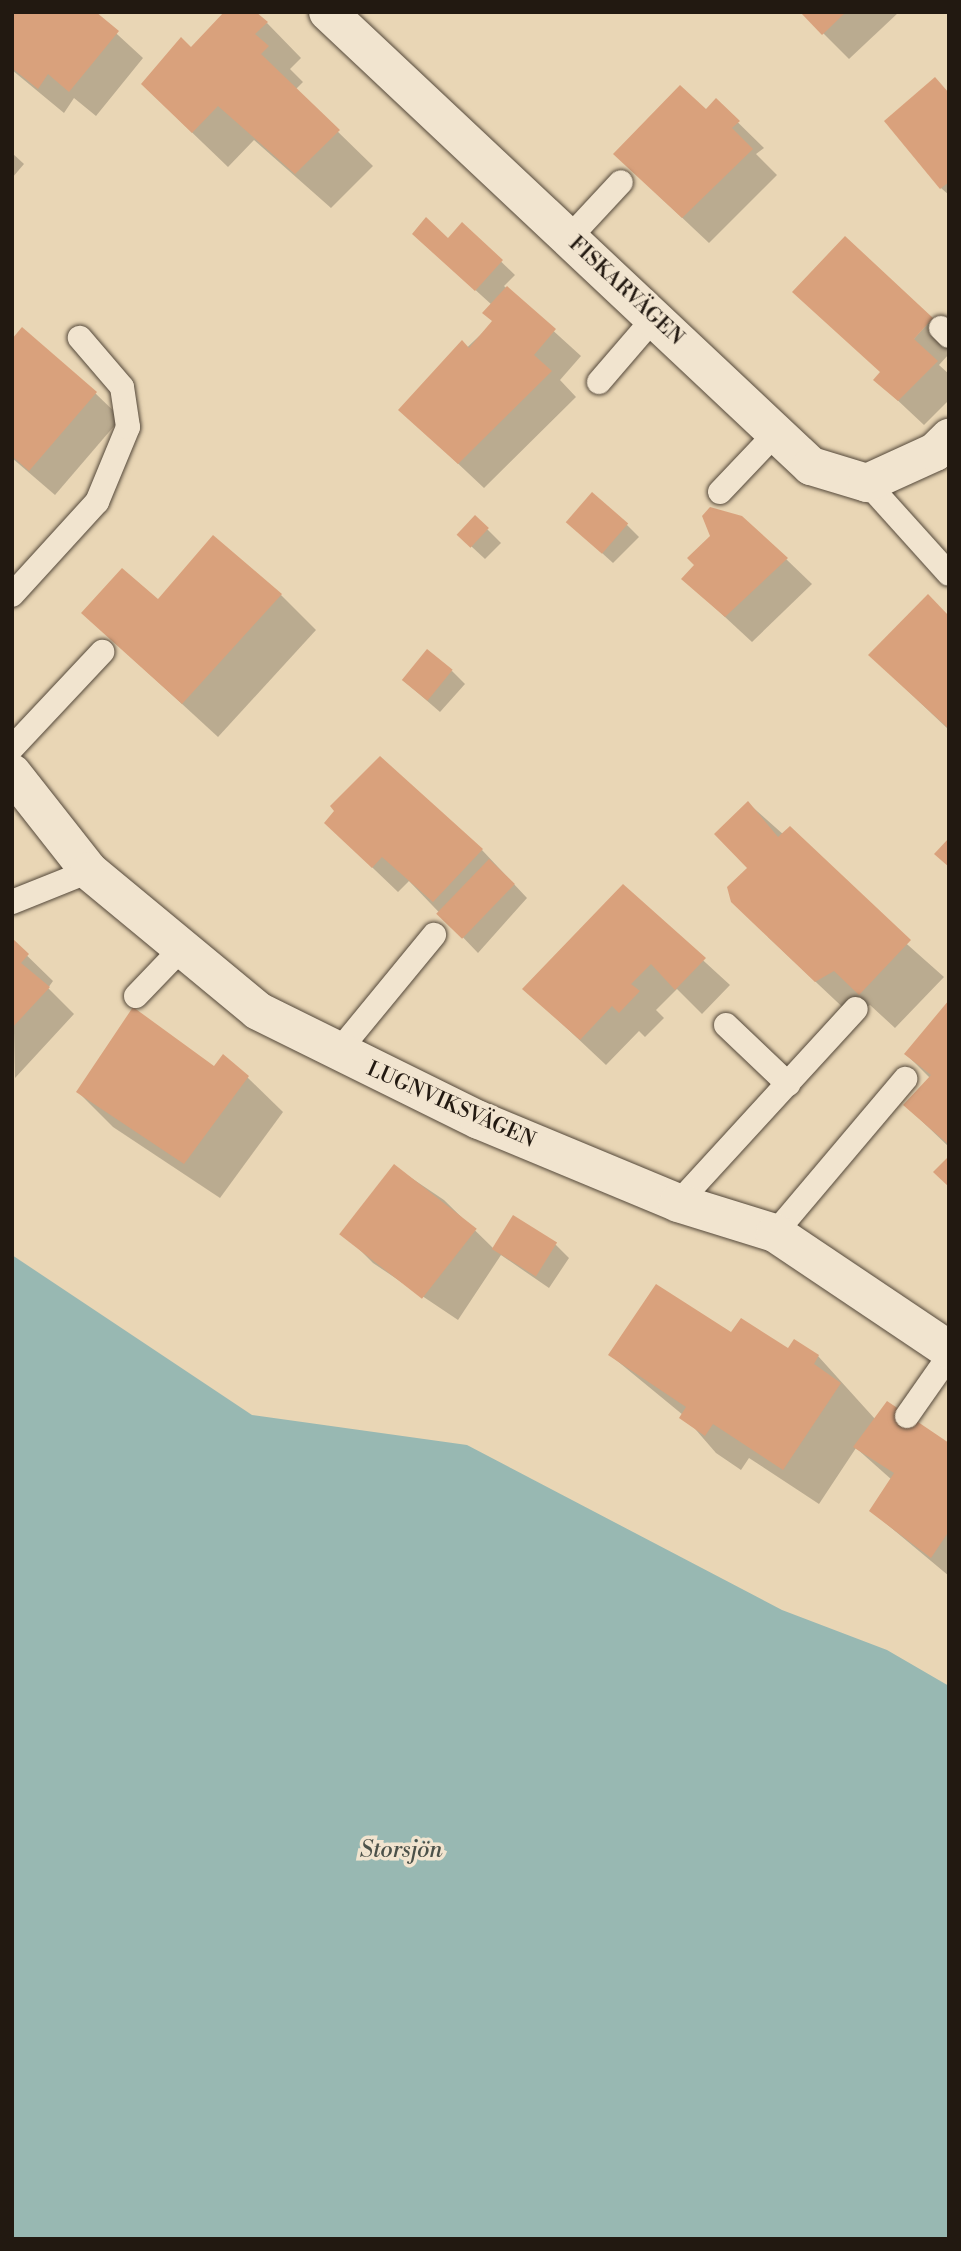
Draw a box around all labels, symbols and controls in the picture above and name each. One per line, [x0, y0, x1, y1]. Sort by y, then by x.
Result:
street label: FISKARVÄGEN [563, 231, 689, 351]
street label: LUGNVIKSVÄGEN [363, 1057, 539, 1153]
water label: Storsjön [360, 1836, 442, 1864]

